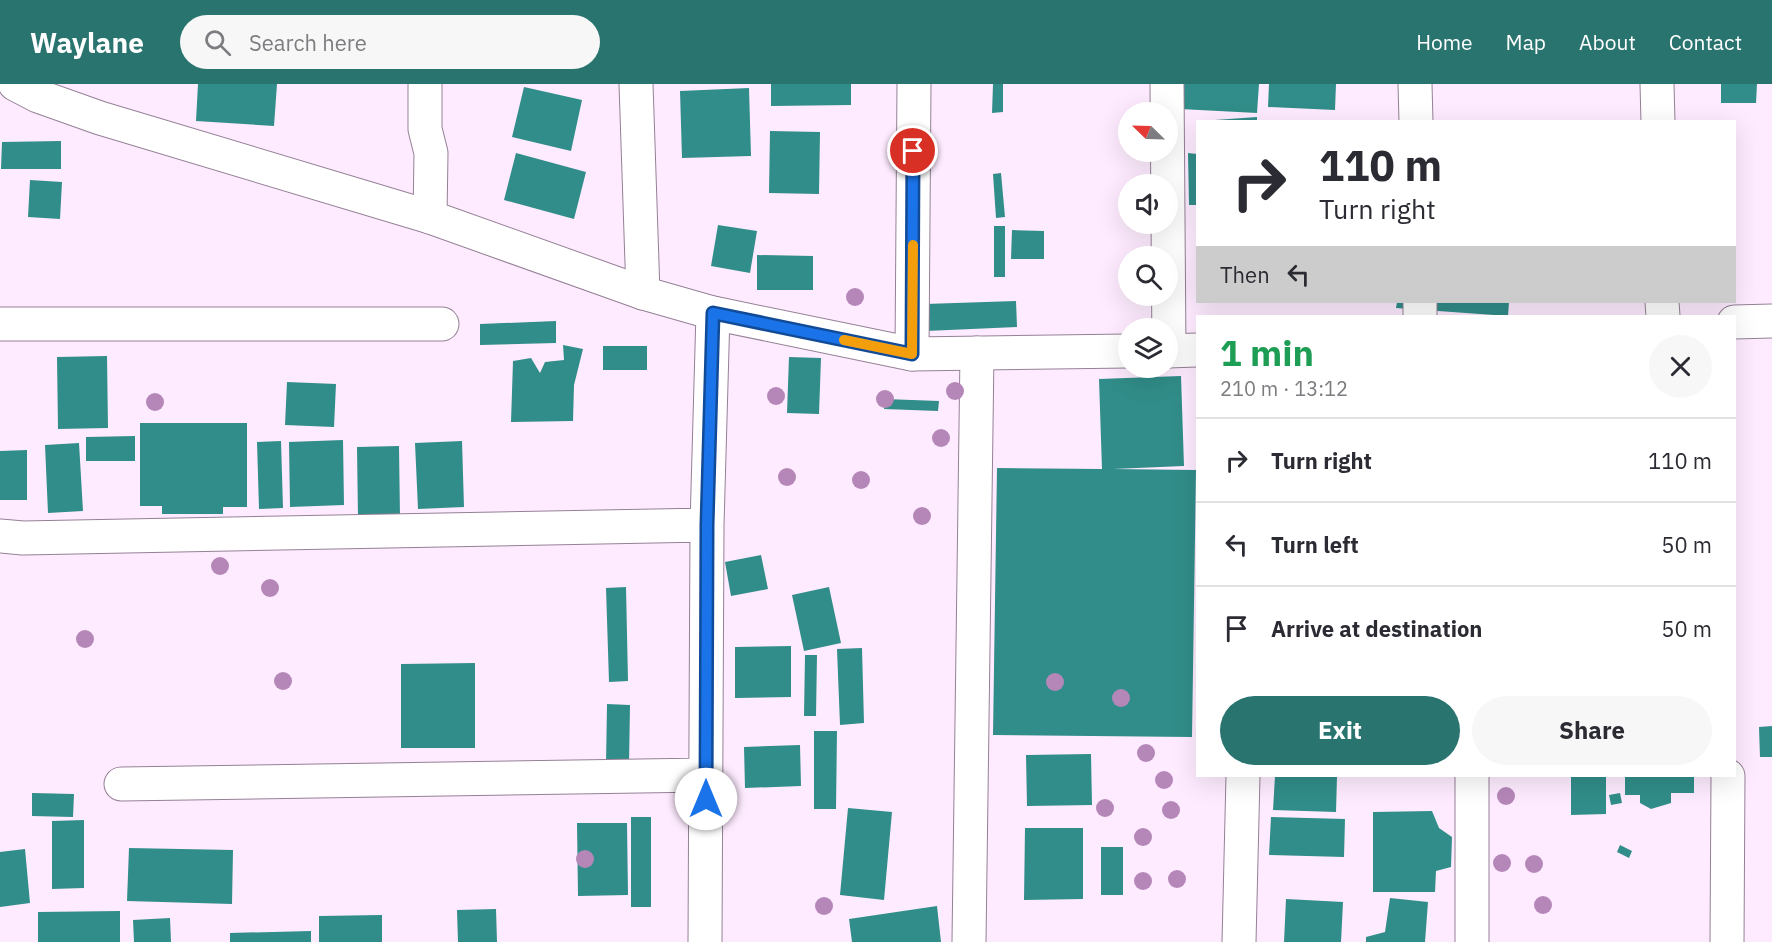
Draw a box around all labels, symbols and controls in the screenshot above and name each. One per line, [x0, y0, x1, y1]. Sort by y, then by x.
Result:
search box [180, 15, 600, 69]
text: Waylane [30, 24, 144, 61]
icon: search [201, 26, 234, 59]
text: Search here [249, 28, 367, 57]
text: Home [1416, 28, 1473, 56]
text: Map [1506, 28, 1546, 56]
text: About [1579, 28, 1636, 56]
text: Contact [1669, 28, 1742, 56]
north arrow [1118, 102, 1178, 162]
map controls [1118, 102, 1178, 378]
pin [887, 125, 938, 176]
icon: arrive [896, 134, 929, 167]
text: 110 m [1319, 138, 1442, 193]
icon: right [1220, 144, 1298, 222]
button: sound [1118, 174, 1178, 234]
text: Turn right [1319, 191, 1436, 226]
button: search [1118, 246, 1178, 306]
icon: left [1282, 258, 1315, 291]
text: Then [1220, 260, 1270, 289]
button: layers [1118, 318, 1178, 378]
text: 1 min [1220, 329, 1314, 376]
button: close [1649, 335, 1712, 398]
text: 210 m · 13:12 [1220, 375, 1348, 402]
icon: right [1220, 444, 1253, 477]
text: Turn right [1271, 446, 1372, 475]
text: 110 m [1648, 446, 1712, 475]
icon: left [1220, 528, 1253, 561]
text: Turn left [1271, 530, 1359, 559]
text: 50 m [1661, 530, 1712, 559]
icon: arrive [1220, 612, 1253, 645]
text: Arrive at destination [1271, 614, 1482, 643]
text: 50 m [1661, 614, 1712, 643]
button: Exit [1220, 696, 1460, 765]
button: Share [1472, 696, 1712, 765]
position arrow [674, 767, 738, 831]

